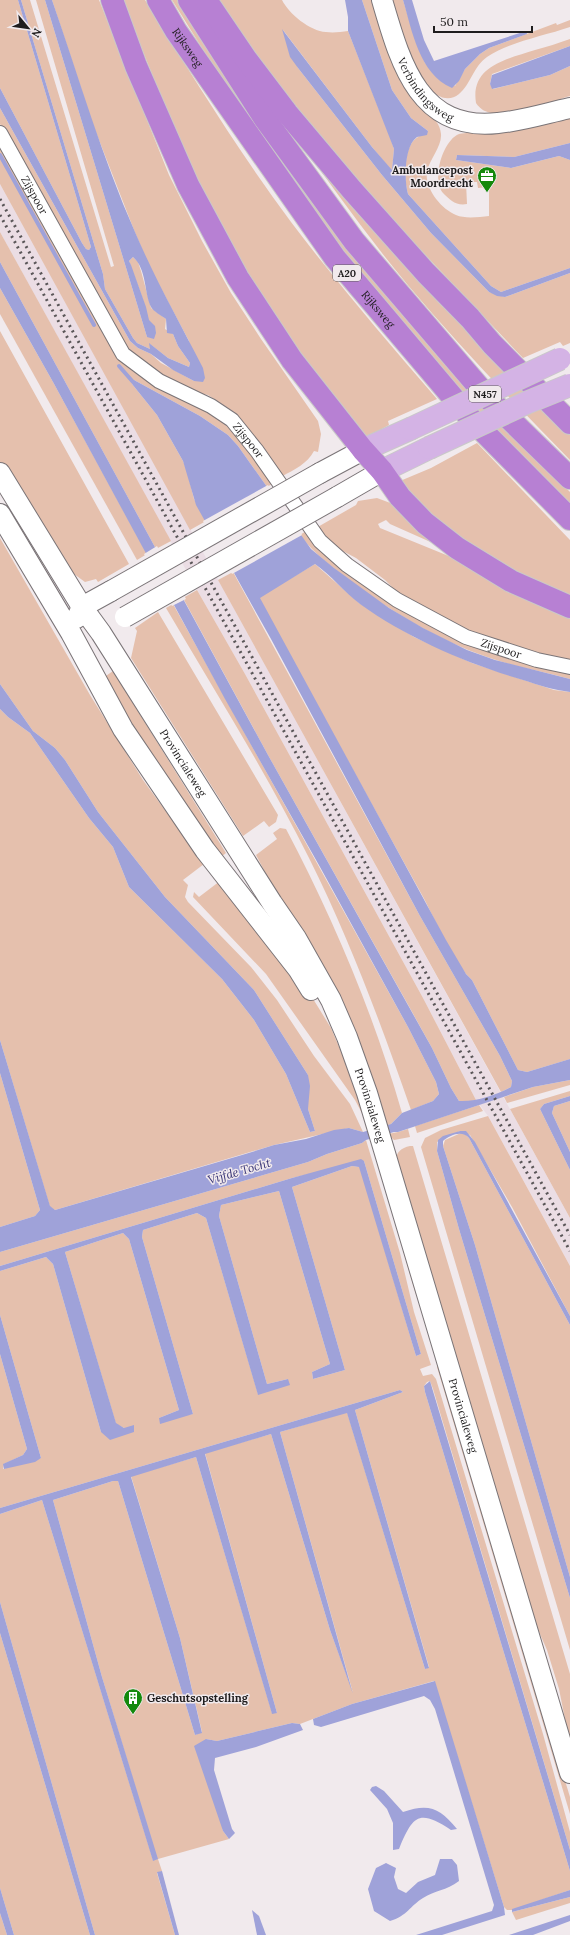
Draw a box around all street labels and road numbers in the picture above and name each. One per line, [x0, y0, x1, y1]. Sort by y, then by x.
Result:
street label: Rijksweg [169, 25, 207, 71]
street label: Verbindingsweg [394, 54, 457, 125]
street label: Zijspoor [18, 173, 51, 217]
road number: A20 [333, 265, 361, 281]
street label: Rijksweg [359, 288, 399, 331]
road number: N457 [469, 386, 501, 402]
street label: Zijspoor [230, 420, 267, 461]
street label: Zijspoor [479, 635, 524, 662]
street label: Provincialeweg [157, 726, 210, 800]
street label: Provincialeweg [352, 1066, 389, 1145]
street label: Provincialeweg [446, 1377, 481, 1456]

